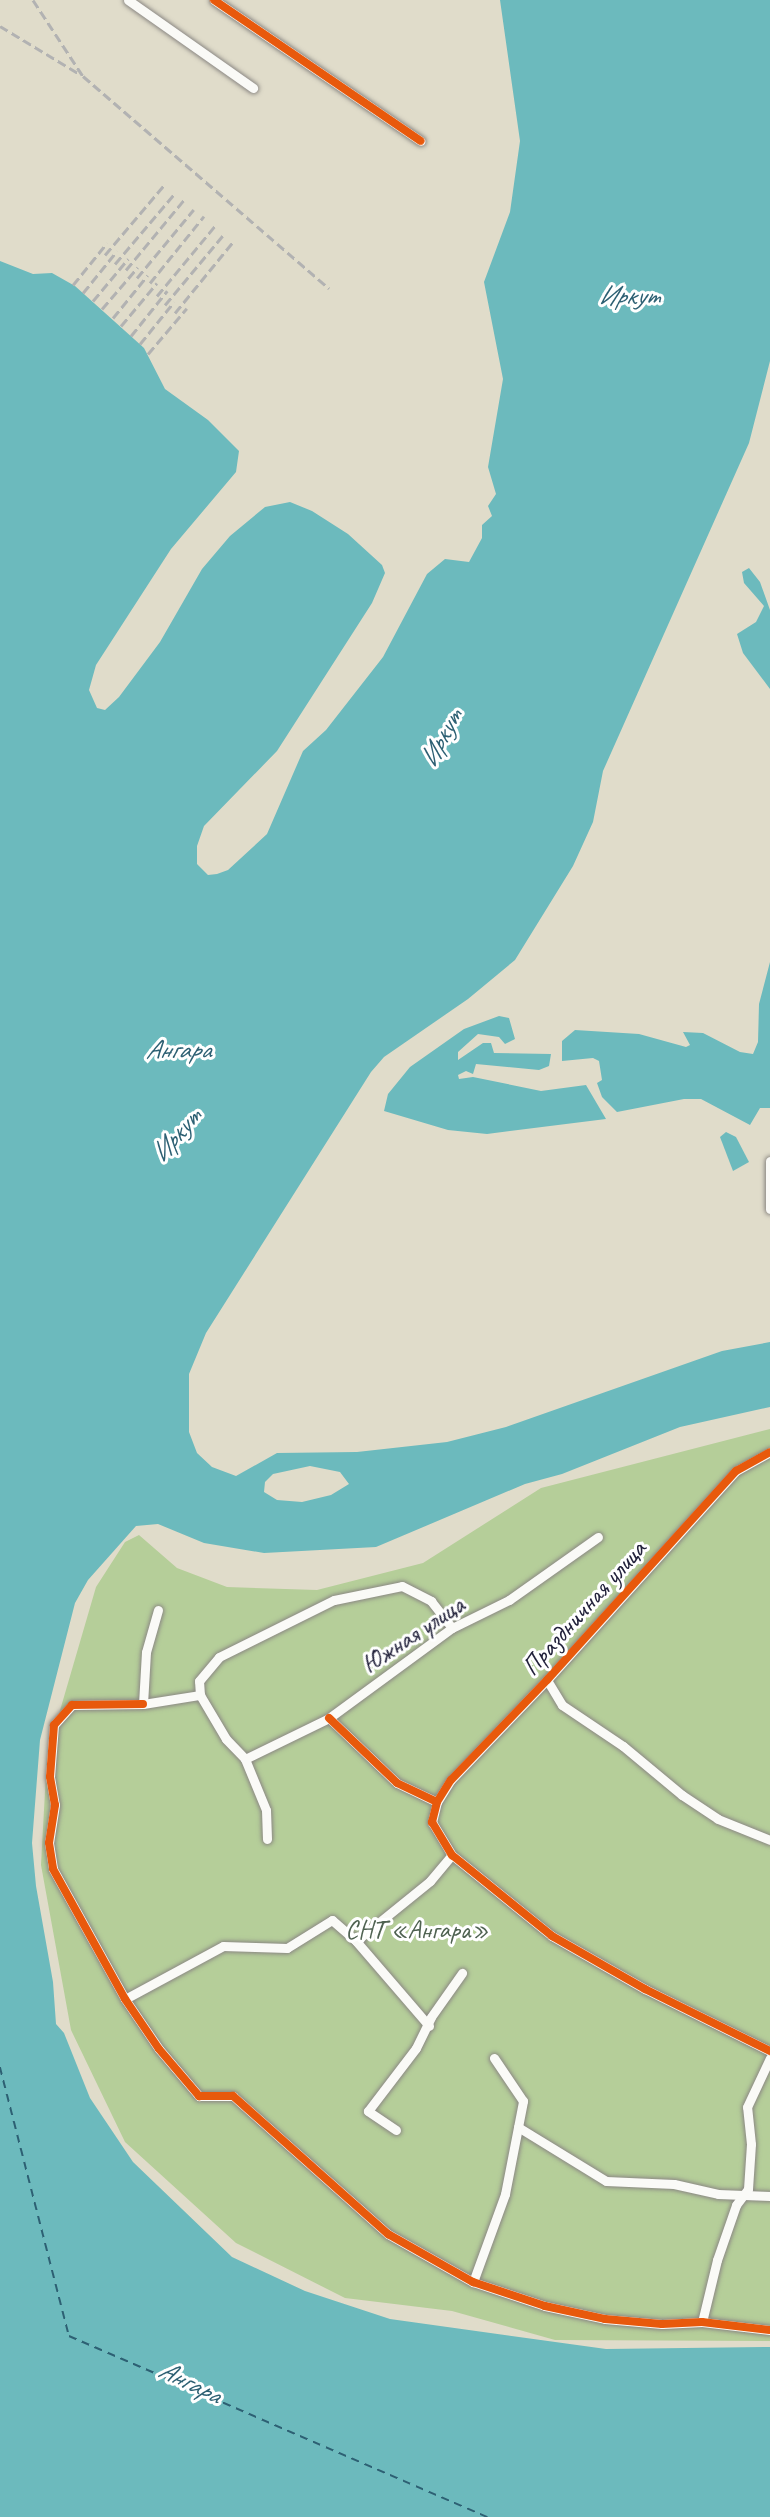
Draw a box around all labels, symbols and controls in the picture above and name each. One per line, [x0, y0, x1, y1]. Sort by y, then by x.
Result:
water label: Иркут [598, 280, 660, 312]
water label: Иркут [412, 703, 470, 773]
water label: Ангара [145, 1034, 211, 1066]
water label: Иркут [144, 1101, 208, 1169]
street label: Праздничная улица [515, 1534, 653, 1682]
street label: Южная улица [355, 1589, 471, 1681]
park label: СНТ «Ангара» [345, 1914, 489, 1946]
water label: Ангара [154, 2353, 226, 2411]

